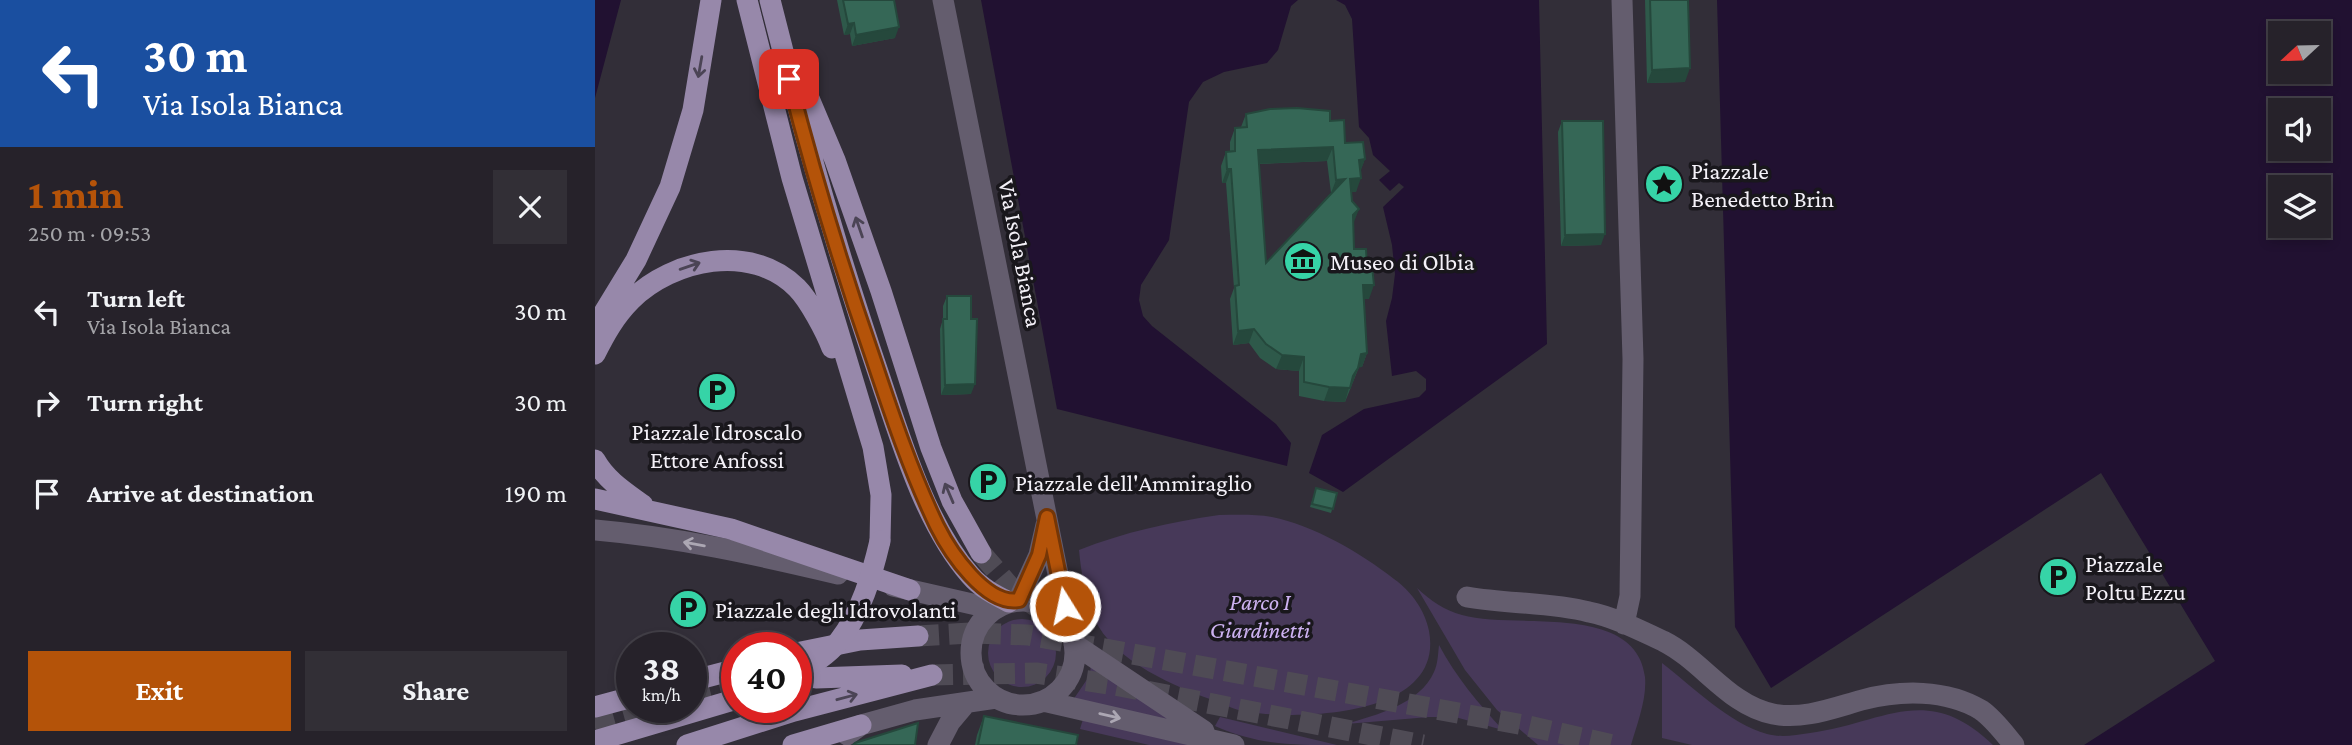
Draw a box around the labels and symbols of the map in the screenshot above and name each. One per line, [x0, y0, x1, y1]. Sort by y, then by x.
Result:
north arrow [2268, 21, 2331, 84]
pin [759, 49, 819, 109]
one-way arrow [693, 55, 706, 78]
place label: Piazzale Benedetto Brin [1691, 157, 1834, 212]
place icon: Piazzale Benedetto Brin [1643, 163, 1685, 205]
street label: Via Isola Bianca [993, 177, 1049, 329]
one-way arrow [852, 216, 864, 238]
museum icon: Museo di Olbia [1282, 240, 1324, 282]
place label: Museo di Olbia [1330, 248, 1475, 275]
one-way arrow [679, 259, 701, 271]
parking icon: Piazzale Idroscalo Ettore Anfossi [696, 371, 738, 413]
place label: Piazzale Idroscalo Ettore Anfossi [632, 418, 802, 473]
parking icon: Piazzale dell'Ammiraglio [967, 461, 1009, 503]
place label: Piazzale dell'Ammiraglio [1015, 469, 1252, 496]
one-way arrow [941, 483, 954, 504]
one-way arrow [683, 537, 706, 550]
place label: Piazzale Poltu Ezzu [2085, 550, 2186, 605]
parking icon: Piazzale Poltu Ezzu [2037, 556, 2079, 598]
position arrow [1028, 569, 1102, 643]
parking icon: Piazzale degli Idrovolanti [667, 588, 709, 630]
park label: Parco I Giardinetti [1210, 588, 1311, 643]
place label: Piazzale degli Idrovolanti [715, 596, 956, 623]
speed limit sign: 40 [721, 632, 812, 723]
one-way arrow [835, 690, 858, 703]
one-way arrow [1098, 709, 1121, 723]

